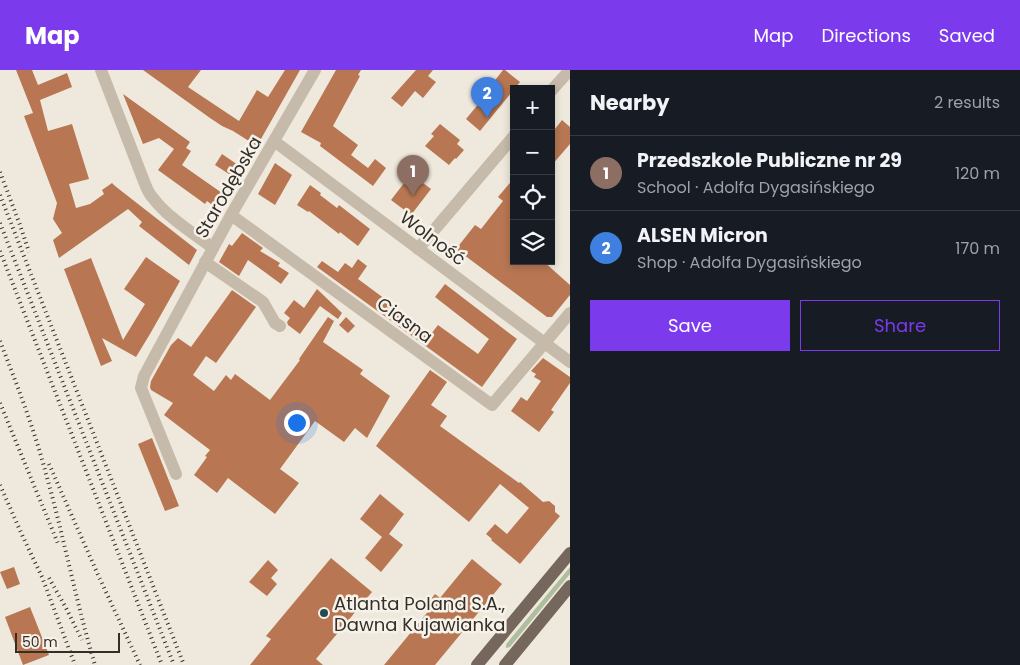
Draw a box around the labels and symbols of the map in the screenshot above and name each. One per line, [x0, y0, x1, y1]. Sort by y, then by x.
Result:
pin: 2 [471, 77, 503, 118]
street label: Starodębska [189, 131, 267, 243]
pin: 1 [397, 155, 429, 196]
street label: Wolność [395, 205, 471, 271]
street label: Ciasna [372, 291, 438, 349]
your location [284, 410, 310, 436]
place label: Atlanta Poland S.A., Dawna Kujawianka [334, 591, 506, 637]
marker: Atlanta Poland S.A., Dawna Kujawianka [318, 607, 330, 619]
scale bar [15, 630, 120, 653]

